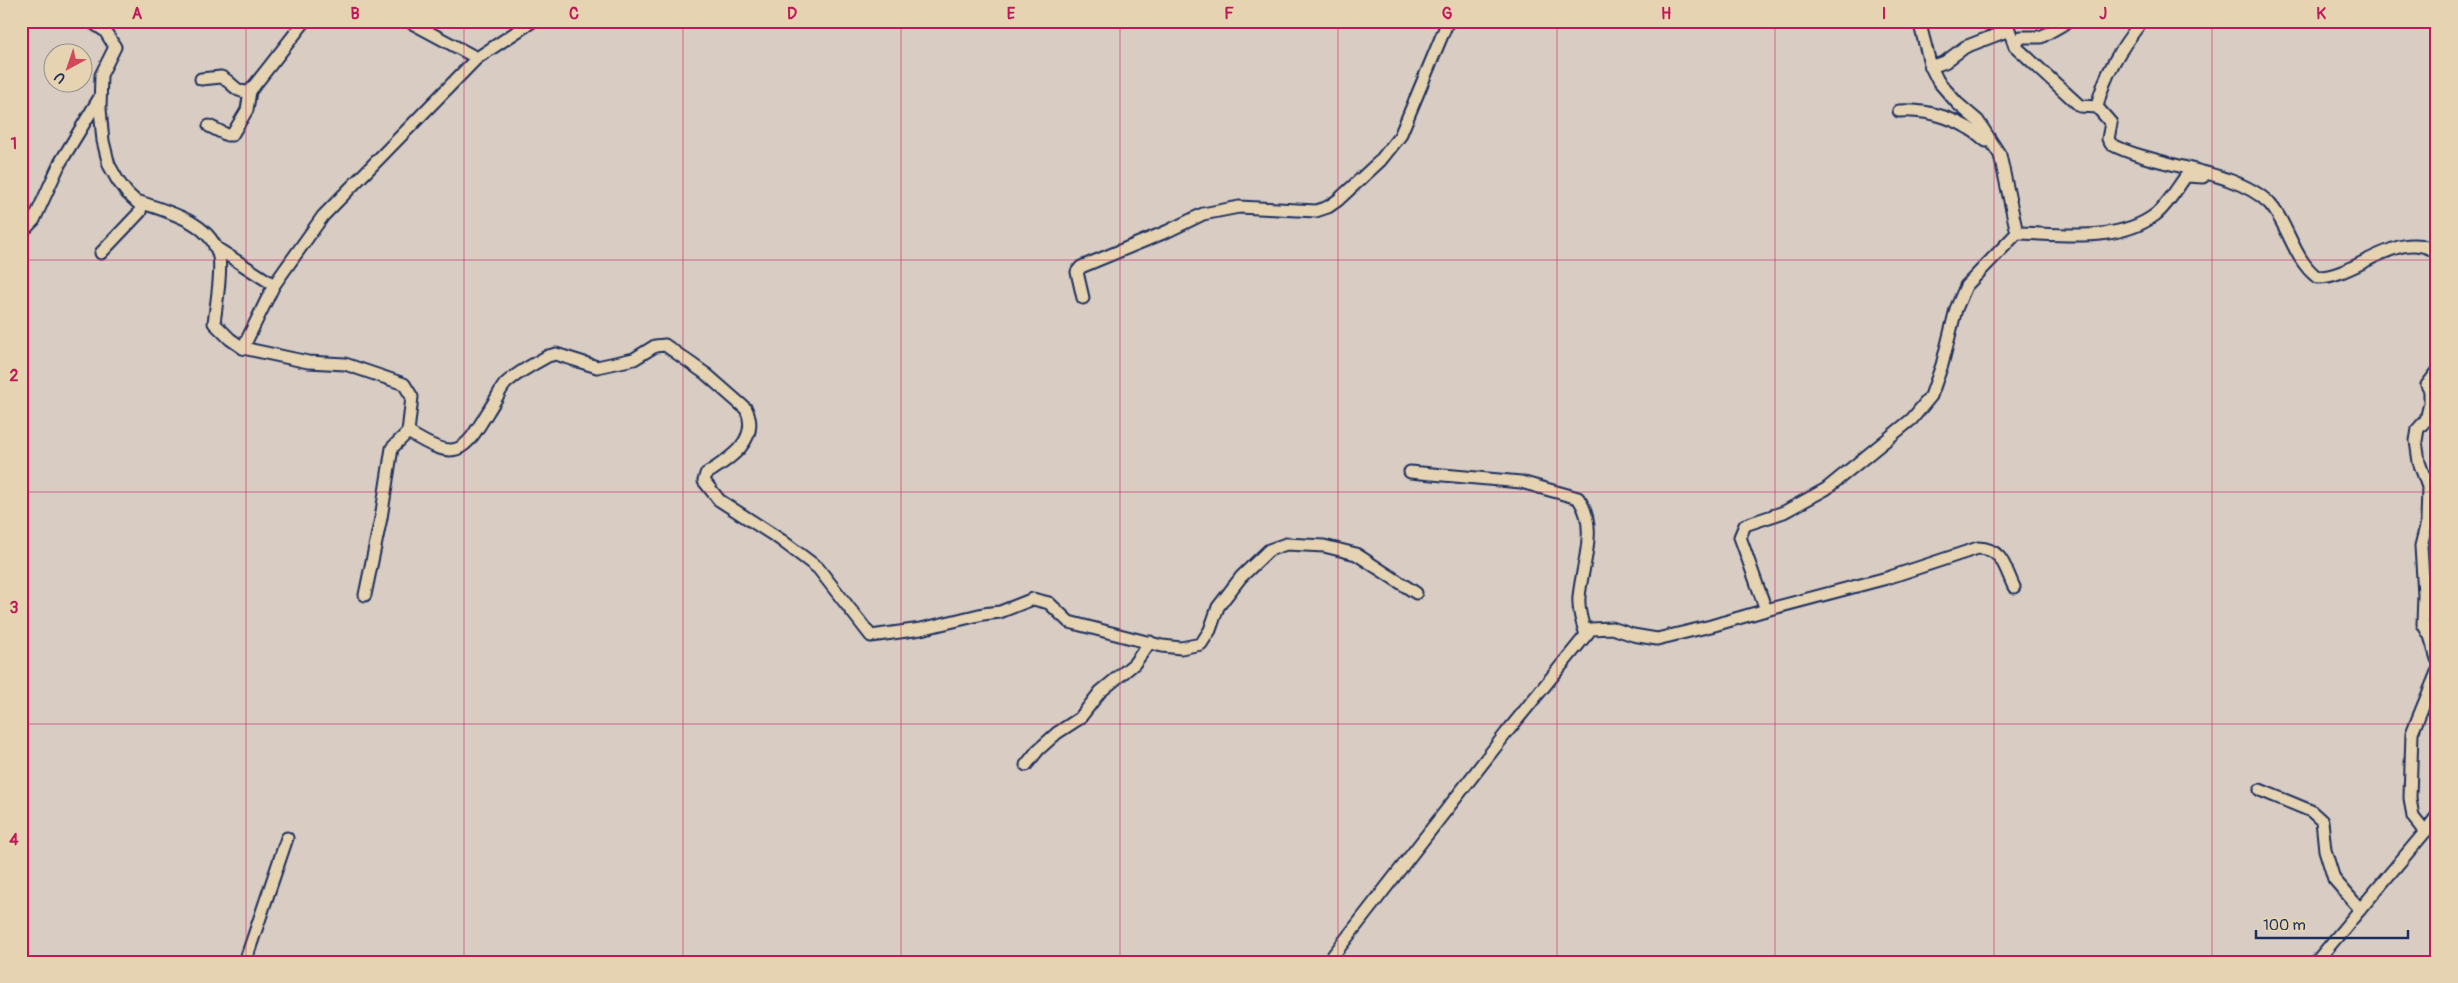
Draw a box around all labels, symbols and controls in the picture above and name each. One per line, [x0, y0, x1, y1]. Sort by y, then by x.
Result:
text: A [132, 4, 143, 24]
text: B [350, 4, 360, 24]
text: C [569, 4, 579, 24]
text: D [787, 4, 797, 24]
text: E [1007, 4, 1016, 24]
text: F [1224, 4, 1234, 24]
text: G [1442, 4, 1453, 24]
text: H [1661, 4, 1671, 24]
text: I [1882, 4, 1886, 24]
text: J [2099, 4, 2107, 24]
text: K [2316, 4, 2326, 24]
north arrow [42, 42, 92, 92]
text: U [51, 68, 69, 87]
text: 1 [11, 134, 17, 154]
text: 2 [10, 366, 19, 386]
text: 3 [10, 598, 19, 618]
text: 4 [9, 830, 19, 850]
scale bar [2256, 908, 2408, 940]
text: 100 m [2263, 916, 2306, 935]

